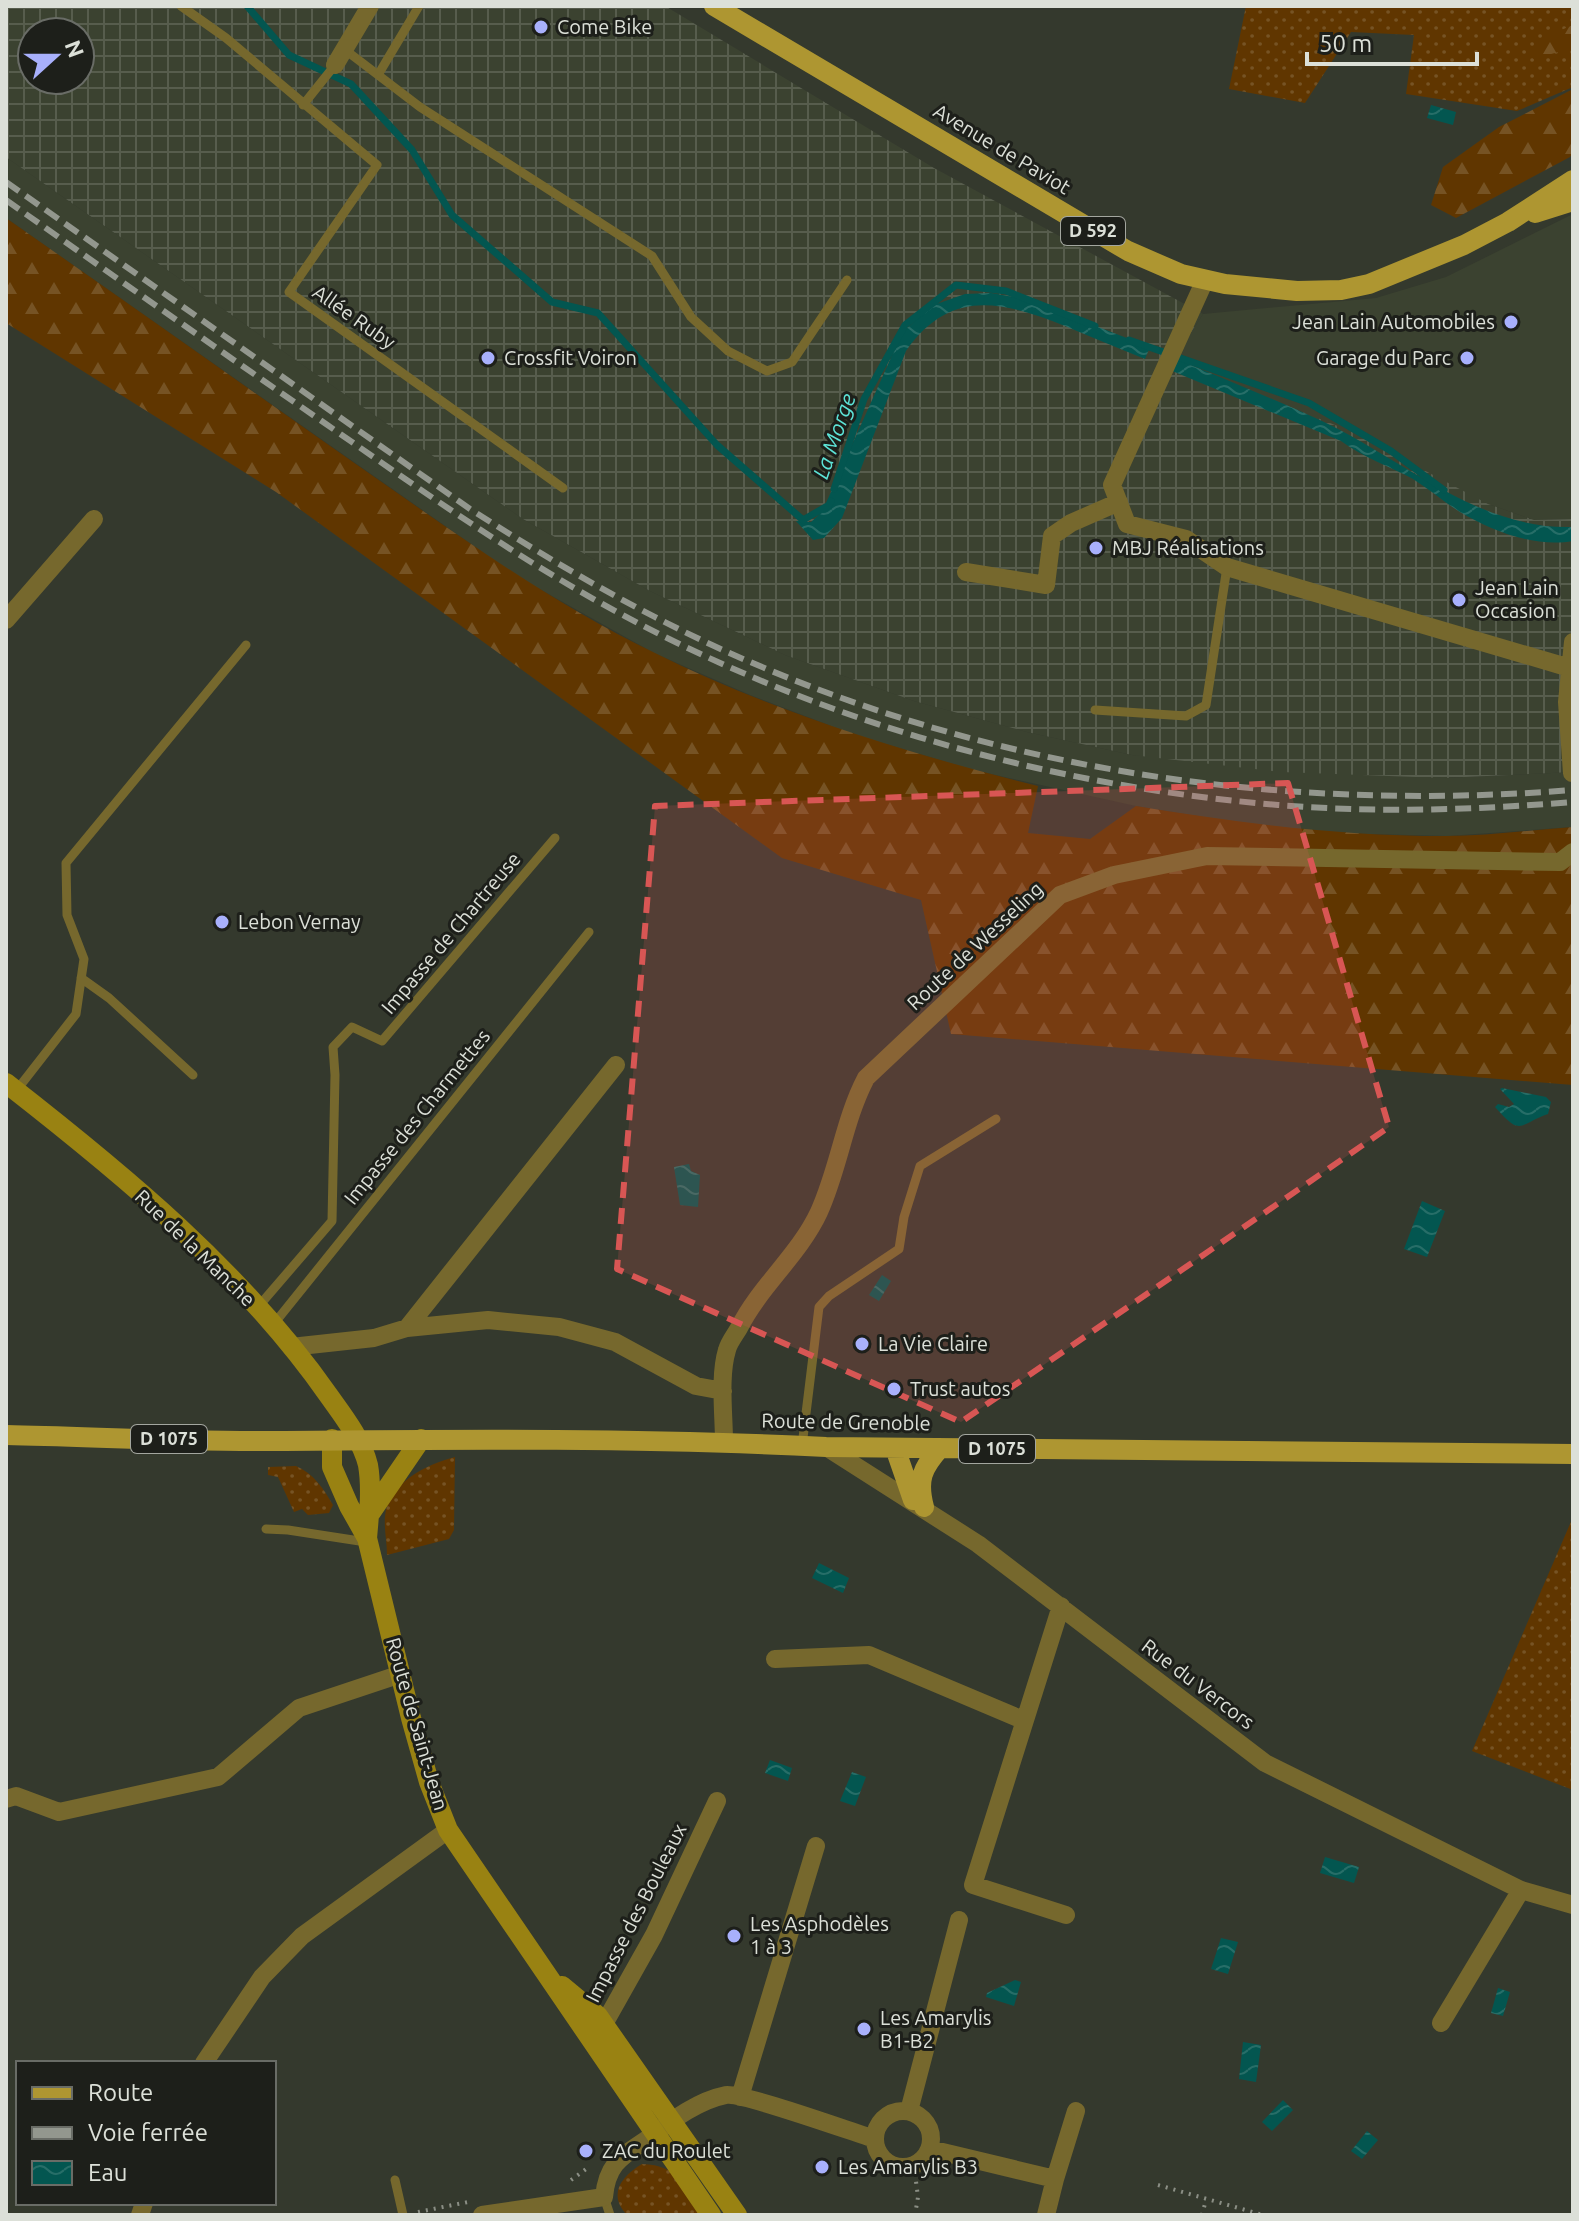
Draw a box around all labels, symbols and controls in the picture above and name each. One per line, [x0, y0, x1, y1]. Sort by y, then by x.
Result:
place label: Come Bike [557, 15, 652, 38]
north arrow [16, 16, 96, 96]
scale bar [1307, 16, 1477, 66]
marker: Come Bike [532, 18, 550, 36]
text: 50 m [1319, 30, 1372, 57]
text: N [61, 37, 90, 61]
street label: Avenue de Paviot [930, 99, 1075, 199]
road number: D 592 [1061, 217, 1125, 245]
street label: Allée Ruby [309, 280, 400, 354]
place label: Jean Lain Automobiles [1292, 310, 1495, 333]
marker: Jean Lain Automobiles [1502, 313, 1520, 331]
place label: Crossfit Voiron [504, 346, 637, 369]
place label: Garage du Parc [1316, 346, 1451, 369]
marker: Crossfit Voiron [479, 349, 497, 367]
marker: Garage du Parc [1458, 349, 1476, 367]
water label: La Morge [807, 390, 860, 482]
place label: MBJ Réalisations [1112, 536, 1264, 559]
marker: MBJ Réalisations [1087, 539, 1105, 557]
place label: Jean Lain Occasion [1475, 576, 1559, 622]
marker: Jean Lain Occasion [1450, 591, 1468, 609]
street label: Impasse de Chartreuse [376, 847, 525, 1018]
street label: Route de Wesseling [902, 877, 1047, 1014]
place label: Lebon Vernay [238, 910, 361, 933]
marker: Lebon Vernay [213, 913, 231, 931]
street label: Impasse des Charmettes [339, 1025, 494, 1209]
street label: Rue de la Manche [131, 1185, 260, 1311]
place label: La Vie Claire [878, 1332, 988, 1355]
marker: La Vie Claire [853, 1335, 871, 1353]
place label: Trust autos [910, 1377, 1010, 1400]
marker: Trust autos [885, 1380, 903, 1398]
street label: Route de Grenoble [761, 1409, 931, 1434]
road number: D 1075 [131, 1425, 207, 1453]
road number: D 1075 [959, 1435, 1035, 1463]
street label: Rue du Vercors [1137, 1634, 1259, 1733]
street label: Route de Saint-Jean [382, 1635, 453, 1813]
street label: Impasse des Bouleaux [581, 1820, 691, 2006]
place label: Les Asphodèles 1 à 3 [750, 1912, 889, 1958]
marker: Les Asphodèles 1 à 3 [725, 1927, 743, 1945]
place label: Les Amarylis B1-B2 [880, 2006, 991, 2052]
marker: Les Amarylis B1-B2 [855, 2020, 873, 2038]
legend [16, 2061, 276, 2205]
text: Route [88, 2079, 153, 2106]
text: Voie ferrée [88, 2119, 208, 2146]
place label: ZAC du Roulet [602, 2139, 731, 2162]
marker: ZAC du Roulet [577, 2142, 595, 2160]
place label: Les Amarylis B3 [838, 2155, 978, 2178]
marker: Les Amarylis B3 [813, 2158, 831, 2176]
text: Eau [88, 2159, 127, 2186]

